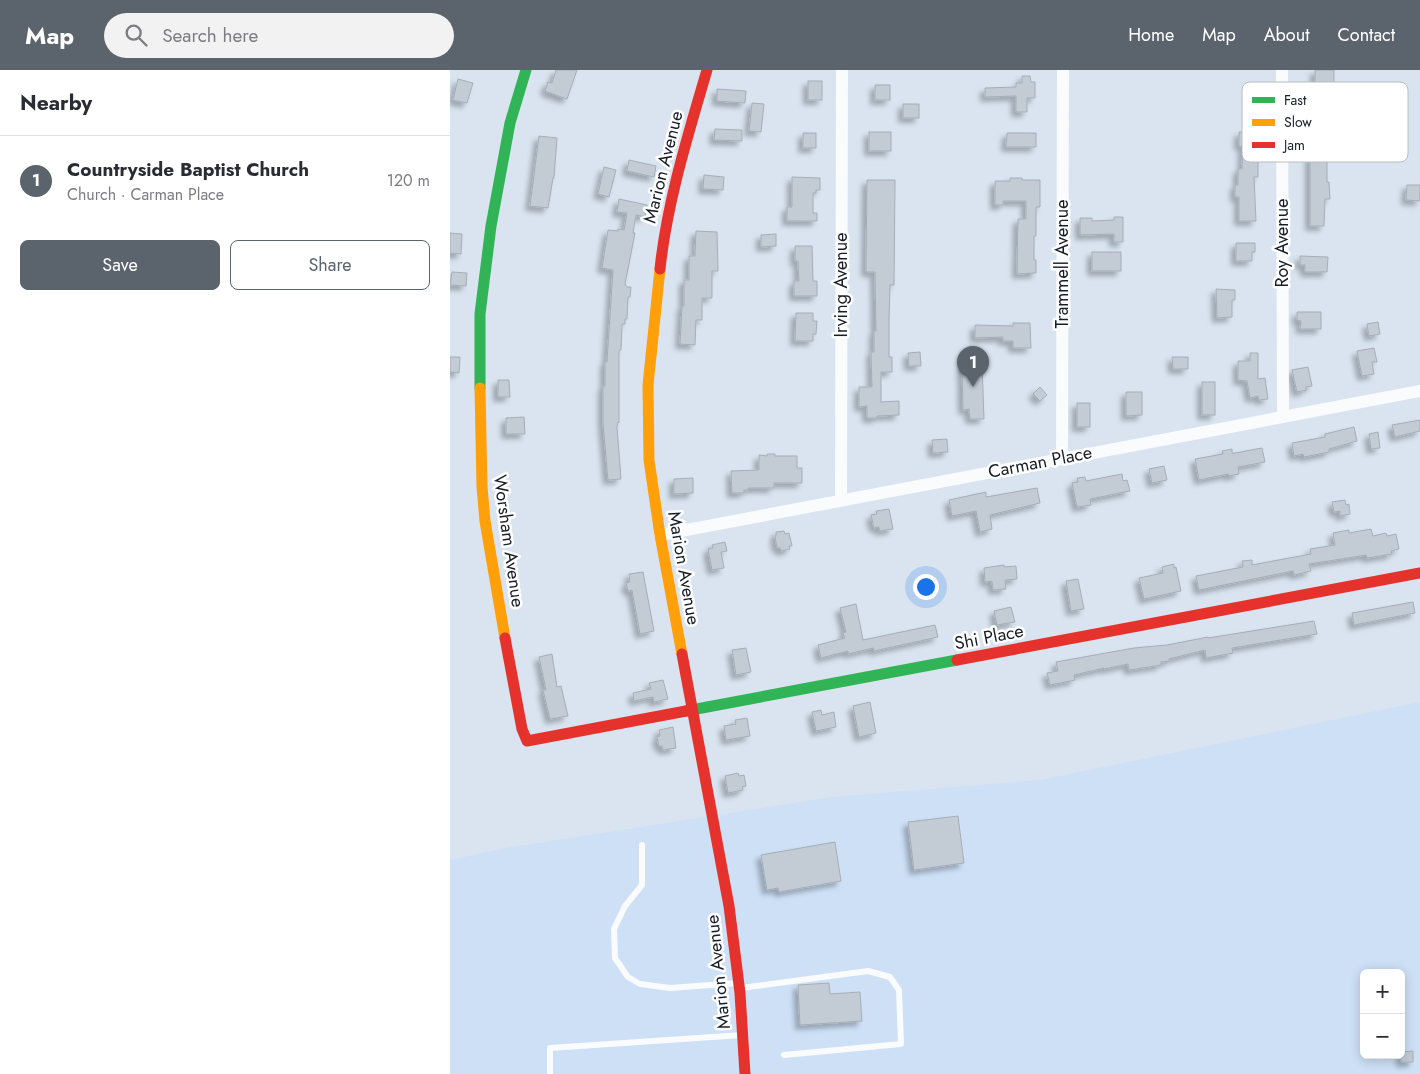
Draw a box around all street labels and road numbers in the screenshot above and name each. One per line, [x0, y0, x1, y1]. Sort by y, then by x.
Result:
street label: Marion Avenue [636, 108, 690, 226]
street label: Roy Avenue [1269, 198, 1295, 288]
street label: Trammell Avenue [1049, 200, 1075, 328]
street label: Irving Avenue [828, 233, 854, 337]
street label: Carman Place [986, 439, 1094, 485]
street label: Worsham Avenue [487, 473, 531, 609]
street label: Marion Avenue [661, 509, 707, 627]
street label: Shi Place [952, 618, 1026, 656]
street label: Marion Avenue [699, 914, 737, 1030]

